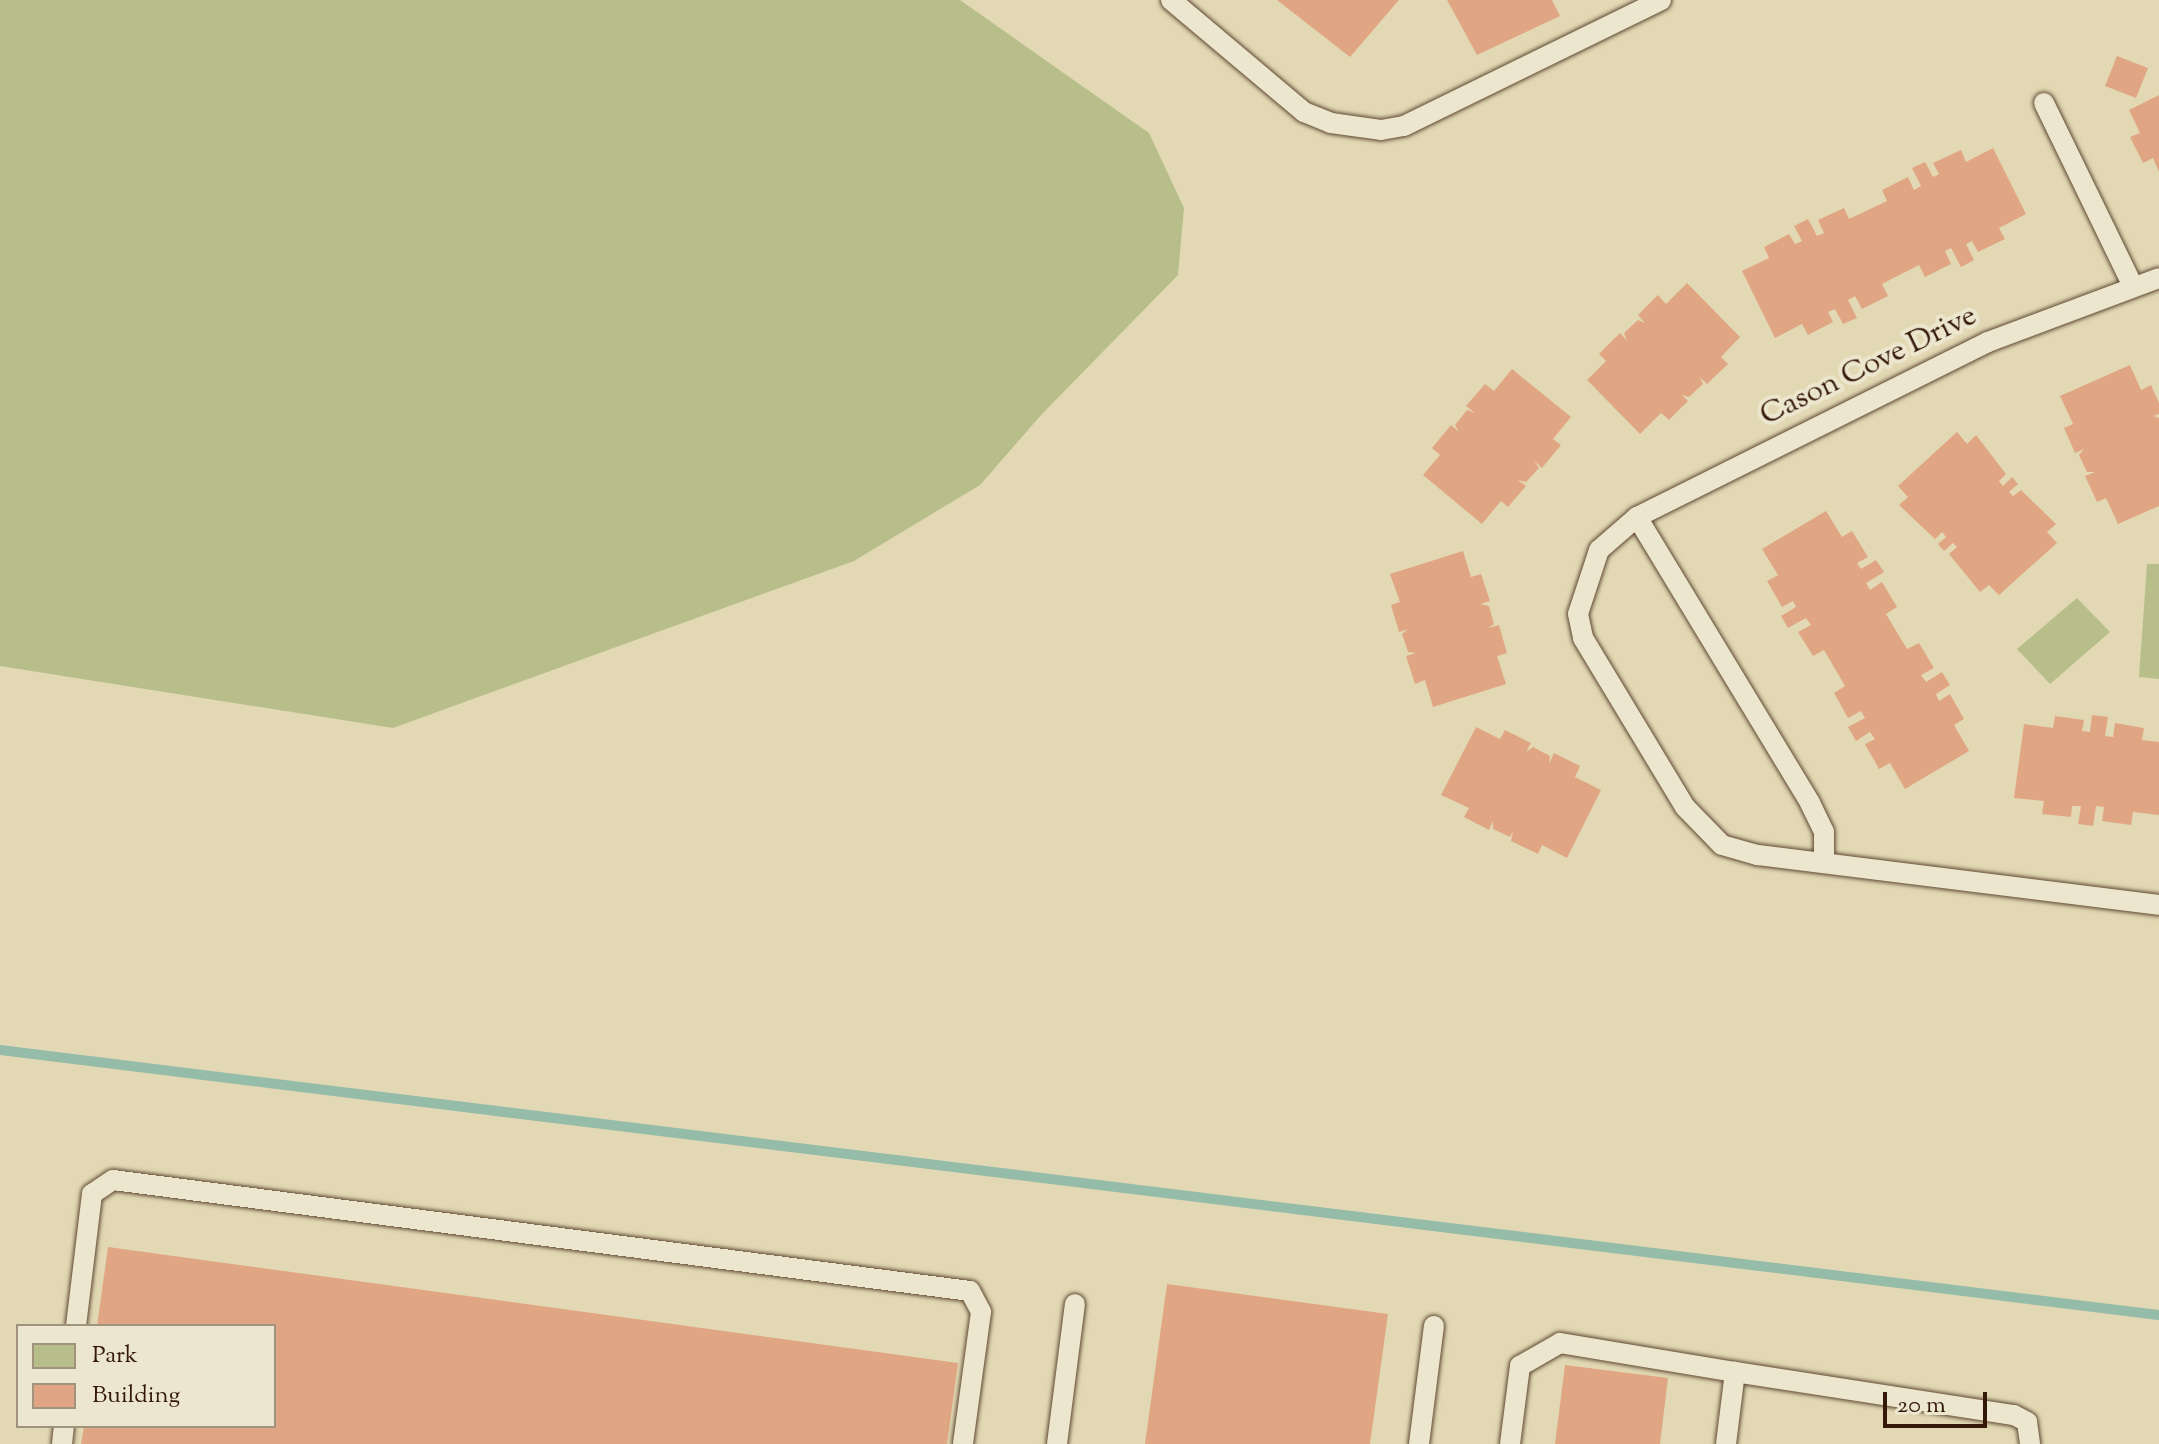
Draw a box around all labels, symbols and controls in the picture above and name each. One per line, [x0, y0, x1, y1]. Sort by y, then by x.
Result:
street label: Cason Cove Drive [1755, 299, 1983, 435]
legend [16, 1324, 276, 1428]
text: Park [92, 1339, 138, 1373]
scale bar [1887, 1376, 1991, 1426]
text: Building [92, 1379, 180, 1413]
text: 20 m [1897, 1389, 1946, 1423]

